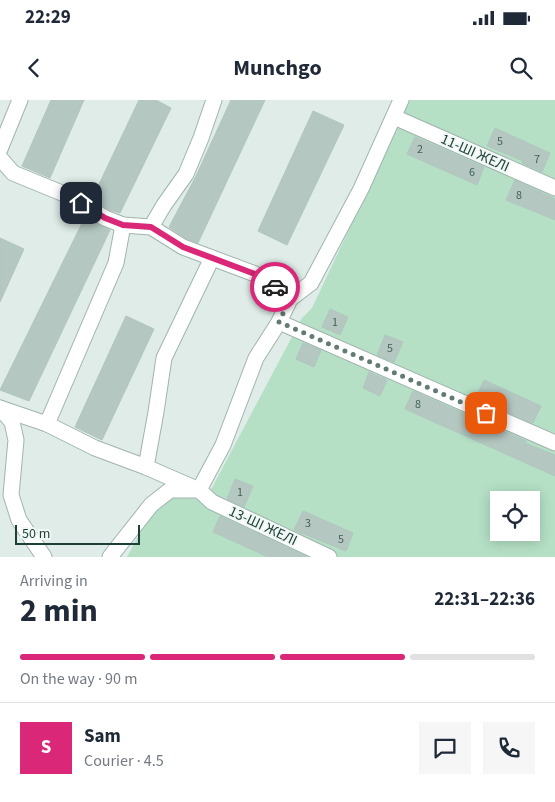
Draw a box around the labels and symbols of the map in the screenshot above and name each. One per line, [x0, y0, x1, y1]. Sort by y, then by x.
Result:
street label: 11-ШІ ЖЕЛІ [437, 128, 513, 178]
house number: 5 [497, 133, 503, 150]
house number: 2 [417, 141, 423, 158]
house number: 7 [534, 151, 540, 168]
house number: 6 [469, 164, 475, 181]
pin [60, 182, 102, 224]
house number: 8 [516, 187, 522, 204]
courier [250, 262, 300, 312]
house number: 1 [332, 314, 338, 331]
house number: 5 [387, 340, 393, 357]
pin [465, 392, 507, 434]
house number: 8 [415, 396, 421, 413]
house number: 1 [237, 484, 243, 501]
street label: 13-ШІ ЖЕЛІ [225, 501, 301, 551]
house number: 3 [305, 515, 311, 532]
scale bar [15, 522, 140, 545]
house number: 5 [338, 531, 344, 548]

